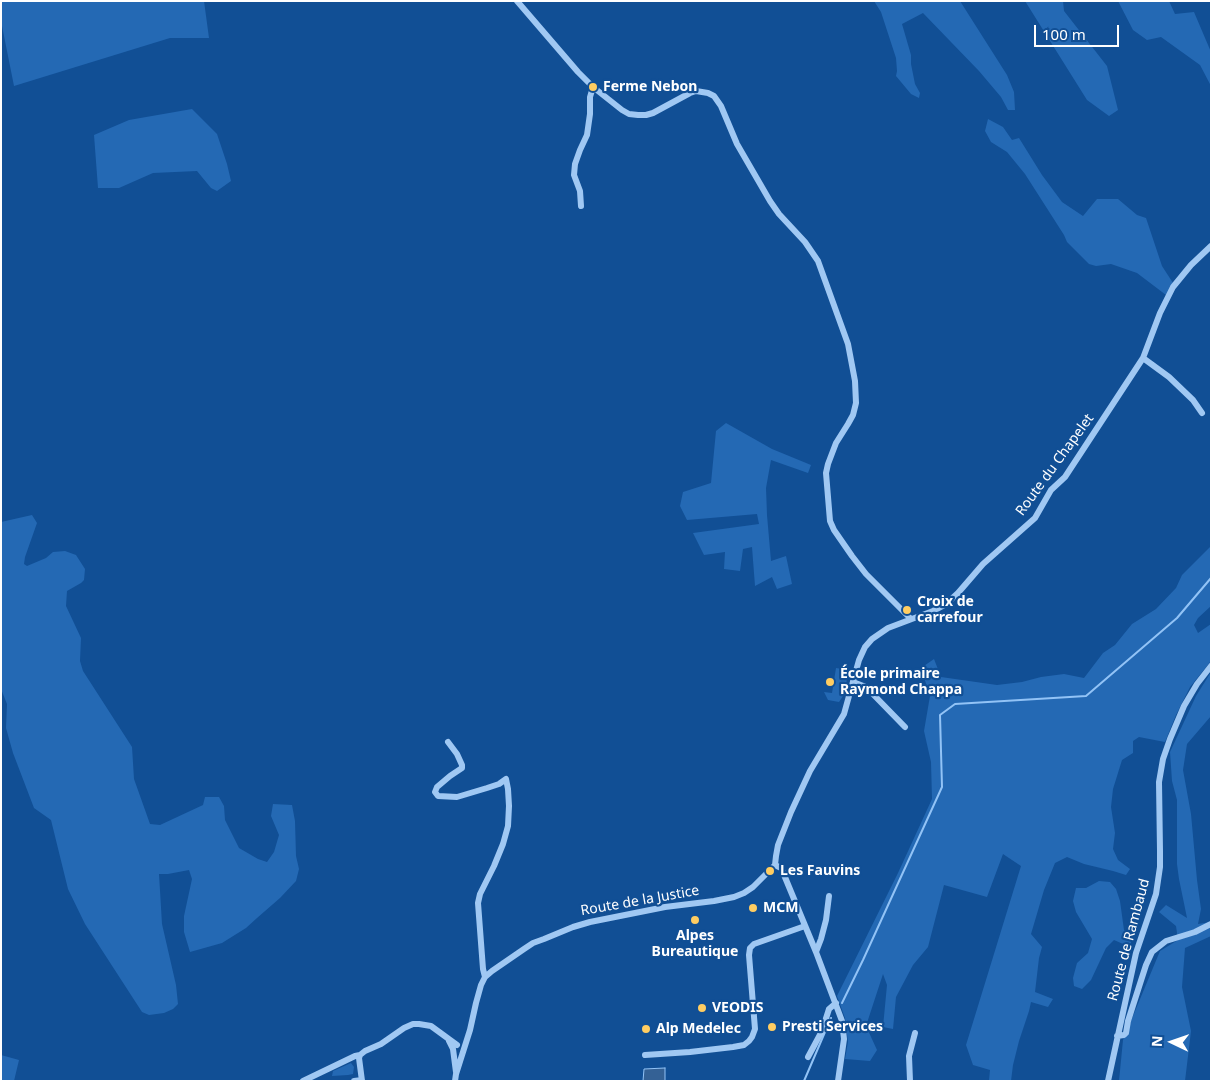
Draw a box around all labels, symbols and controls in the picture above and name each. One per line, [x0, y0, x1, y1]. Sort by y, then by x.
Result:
scale bar [1037, 15, 1122, 47]
text: 100 m [1042, 24, 1086, 44]
place label: Ferme Nebon [603, 79, 697, 95]
marker: Ferme Nebon [587, 81, 599, 93]
street label: Route du Chapelet [1012, 411, 1098, 519]
place label: Croix de carrefour [917, 594, 983, 626]
marker: Croix de carrefour [901, 604, 913, 616]
place label: École primaire Raymond Chappa [840, 666, 962, 699]
marker: École primaire Raymond Chappa [824, 676, 836, 688]
place label: Les Fauvins [780, 863, 860, 879]
marker: Les Fauvins [764, 865, 776, 877]
street label: Route de Rambaud [1105, 877, 1153, 1003]
street label: Route de la Justice [579, 882, 701, 920]
place label: MCM [763, 900, 798, 916]
marker: MCM [747, 902, 759, 914]
marker: Alpes Bureautique [689, 914, 701, 926]
place label: Alpes Bureautique [652, 928, 738, 960]
place label: VEODIS [712, 1000, 763, 1016]
marker: VEODIS [696, 1002, 708, 1014]
north arrow [1147, 1017, 1197, 1067]
place label: Presti Services [782, 1019, 883, 1035]
place label: Alp Medelec [656, 1021, 741, 1037]
marker: Presti Services [766, 1021, 778, 1033]
marker: Alp Medelec [640, 1023, 652, 1035]
text: N [1147, 1035, 1166, 1047]

